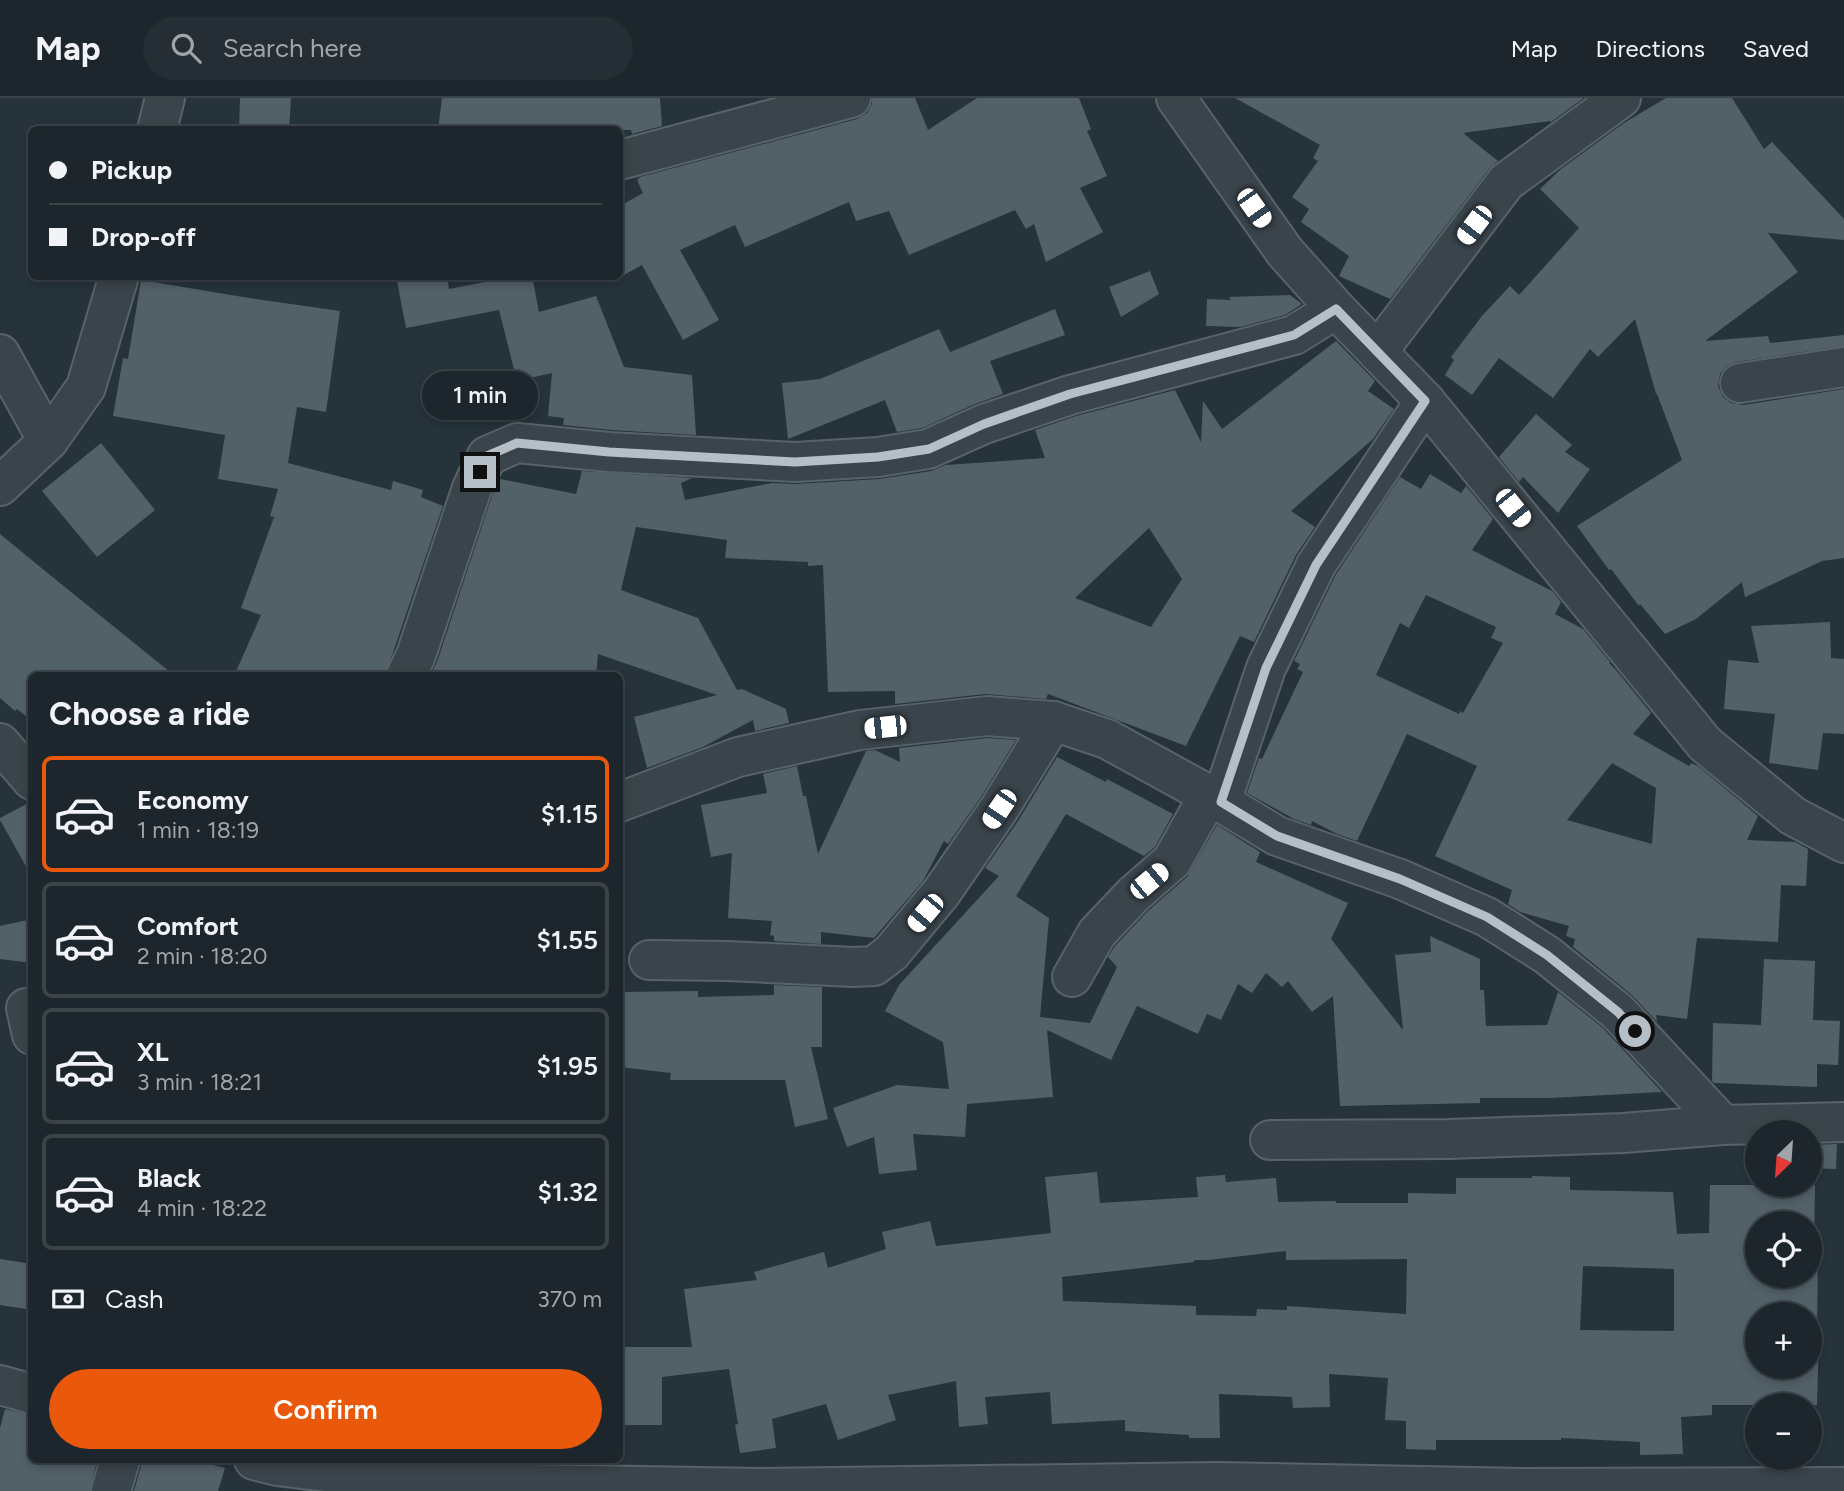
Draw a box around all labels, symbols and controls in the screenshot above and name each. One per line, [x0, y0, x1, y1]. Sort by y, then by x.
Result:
search box [143, 17, 633, 80]
text: Map [35, 29, 101, 68]
icon: search [167, 29, 205, 67]
text: Search here [223, 32, 362, 64]
text: Map [1511, 34, 1557, 63]
text: Directions [1595, 34, 1705, 63]
text: Saved [1743, 34, 1809, 63]
text: Pickup [91, 154, 172, 186]
car [1234, 185, 1275, 231]
car [1453, 202, 1496, 248]
text: Drop-off [91, 221, 196, 253]
callout: 1 min [422, 370, 538, 420]
text: 1 min [453, 381, 507, 409]
route end [464, 456, 496, 488]
car [1492, 485, 1535, 531]
text: Choose a ride [49, 695, 250, 733]
car [864, 714, 907, 740]
icon: car [53, 783, 116, 846]
text: Economy [137, 784, 249, 816]
car [979, 786, 1020, 832]
text: $1.15 [541, 798, 598, 830]
text: 1 min · 18:19 [137, 816, 259, 844]
car [1127, 859, 1172, 903]
car [904, 890, 947, 936]
icon: car [53, 909, 116, 972]
text: Comfort [137, 910, 239, 942]
text: $1.55 [537, 924, 598, 956]
text: 2 min · 18:20 [137, 942, 268, 970]
route start [1619, 1015, 1651, 1047]
icon: car [53, 1035, 116, 1098]
text: XL [137, 1036, 169, 1068]
text: $1.95 [537, 1050, 598, 1082]
text: 3 min · 18:21 [137, 1068, 262, 1096]
north arrow [1745, 1120, 1822, 1197]
map controls [1745, 1120, 1822, 1470]
icon: car [53, 1161, 116, 1224]
text: Black [137, 1162, 201, 1194]
text: $1.32 [537, 1176, 598, 1208]
text: 4 min · 18:22 [137, 1194, 267, 1222]
button: locate [1745, 1211, 1822, 1288]
icon: cash [49, 1280, 87, 1318]
text: Cash [105, 1283, 164, 1315]
text: 370 m [537, 1285, 602, 1313]
button: + [1745, 1302, 1822, 1379]
button: Confirm [49, 1369, 602, 1449]
button: − [1745, 1393, 1822, 1470]

